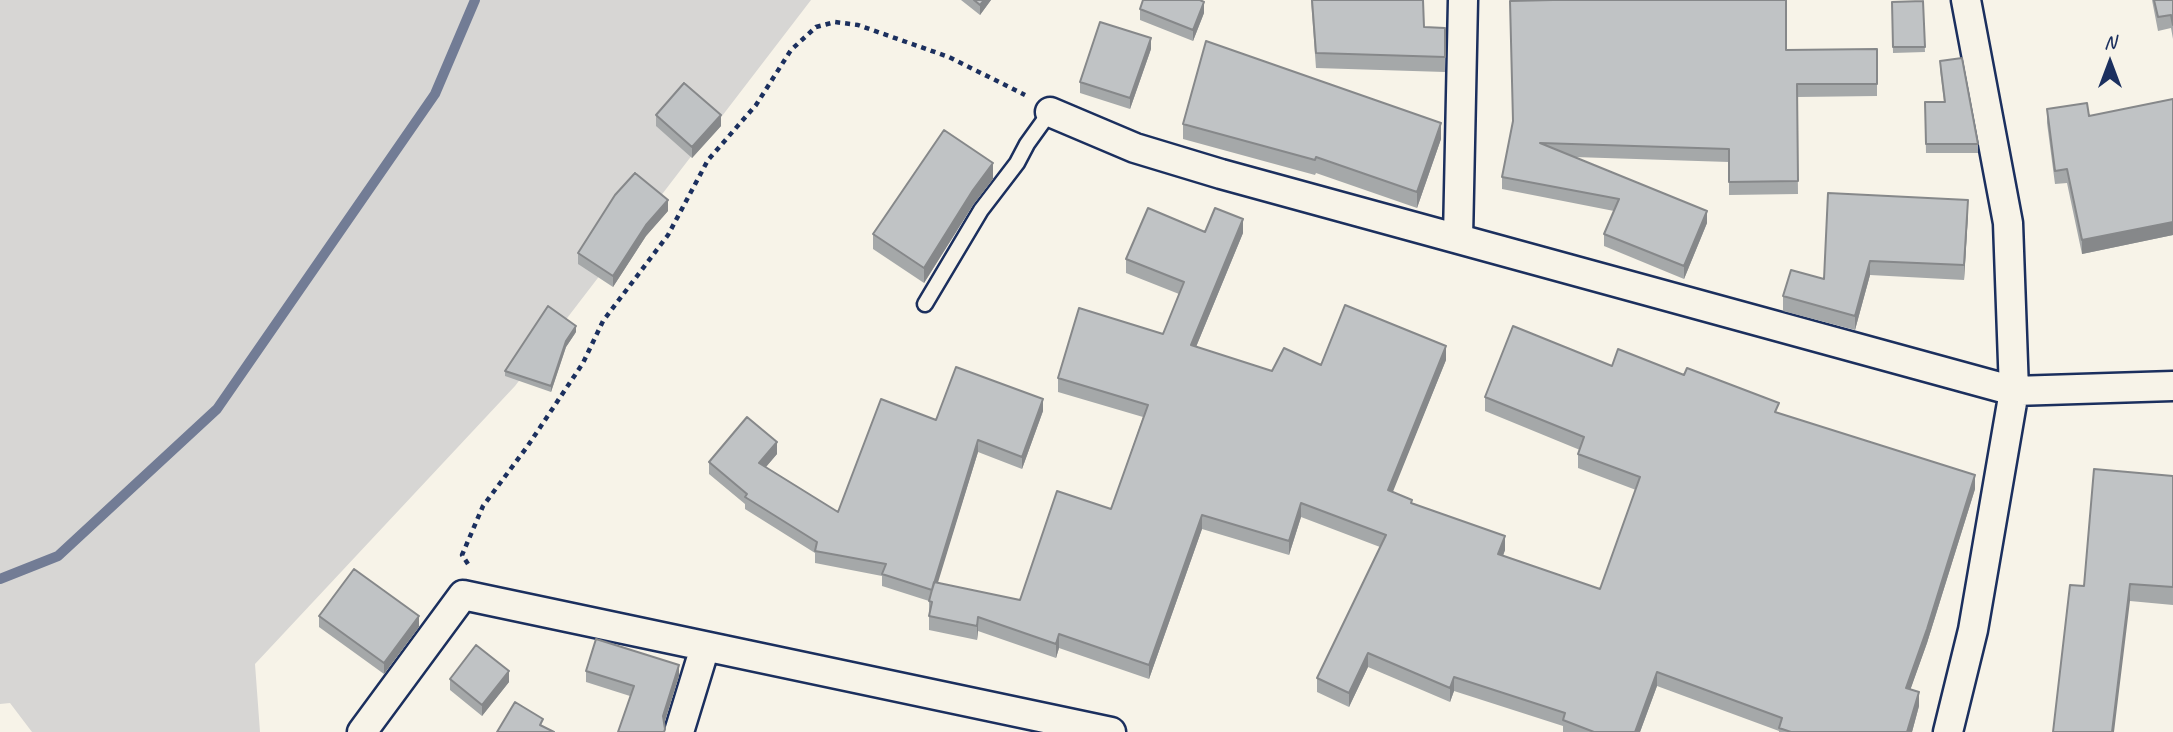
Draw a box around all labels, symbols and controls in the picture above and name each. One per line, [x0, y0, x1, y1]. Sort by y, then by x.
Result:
north arrow [2075, 28, 2145, 98]
text: N [2104, 30, 2116, 54]

